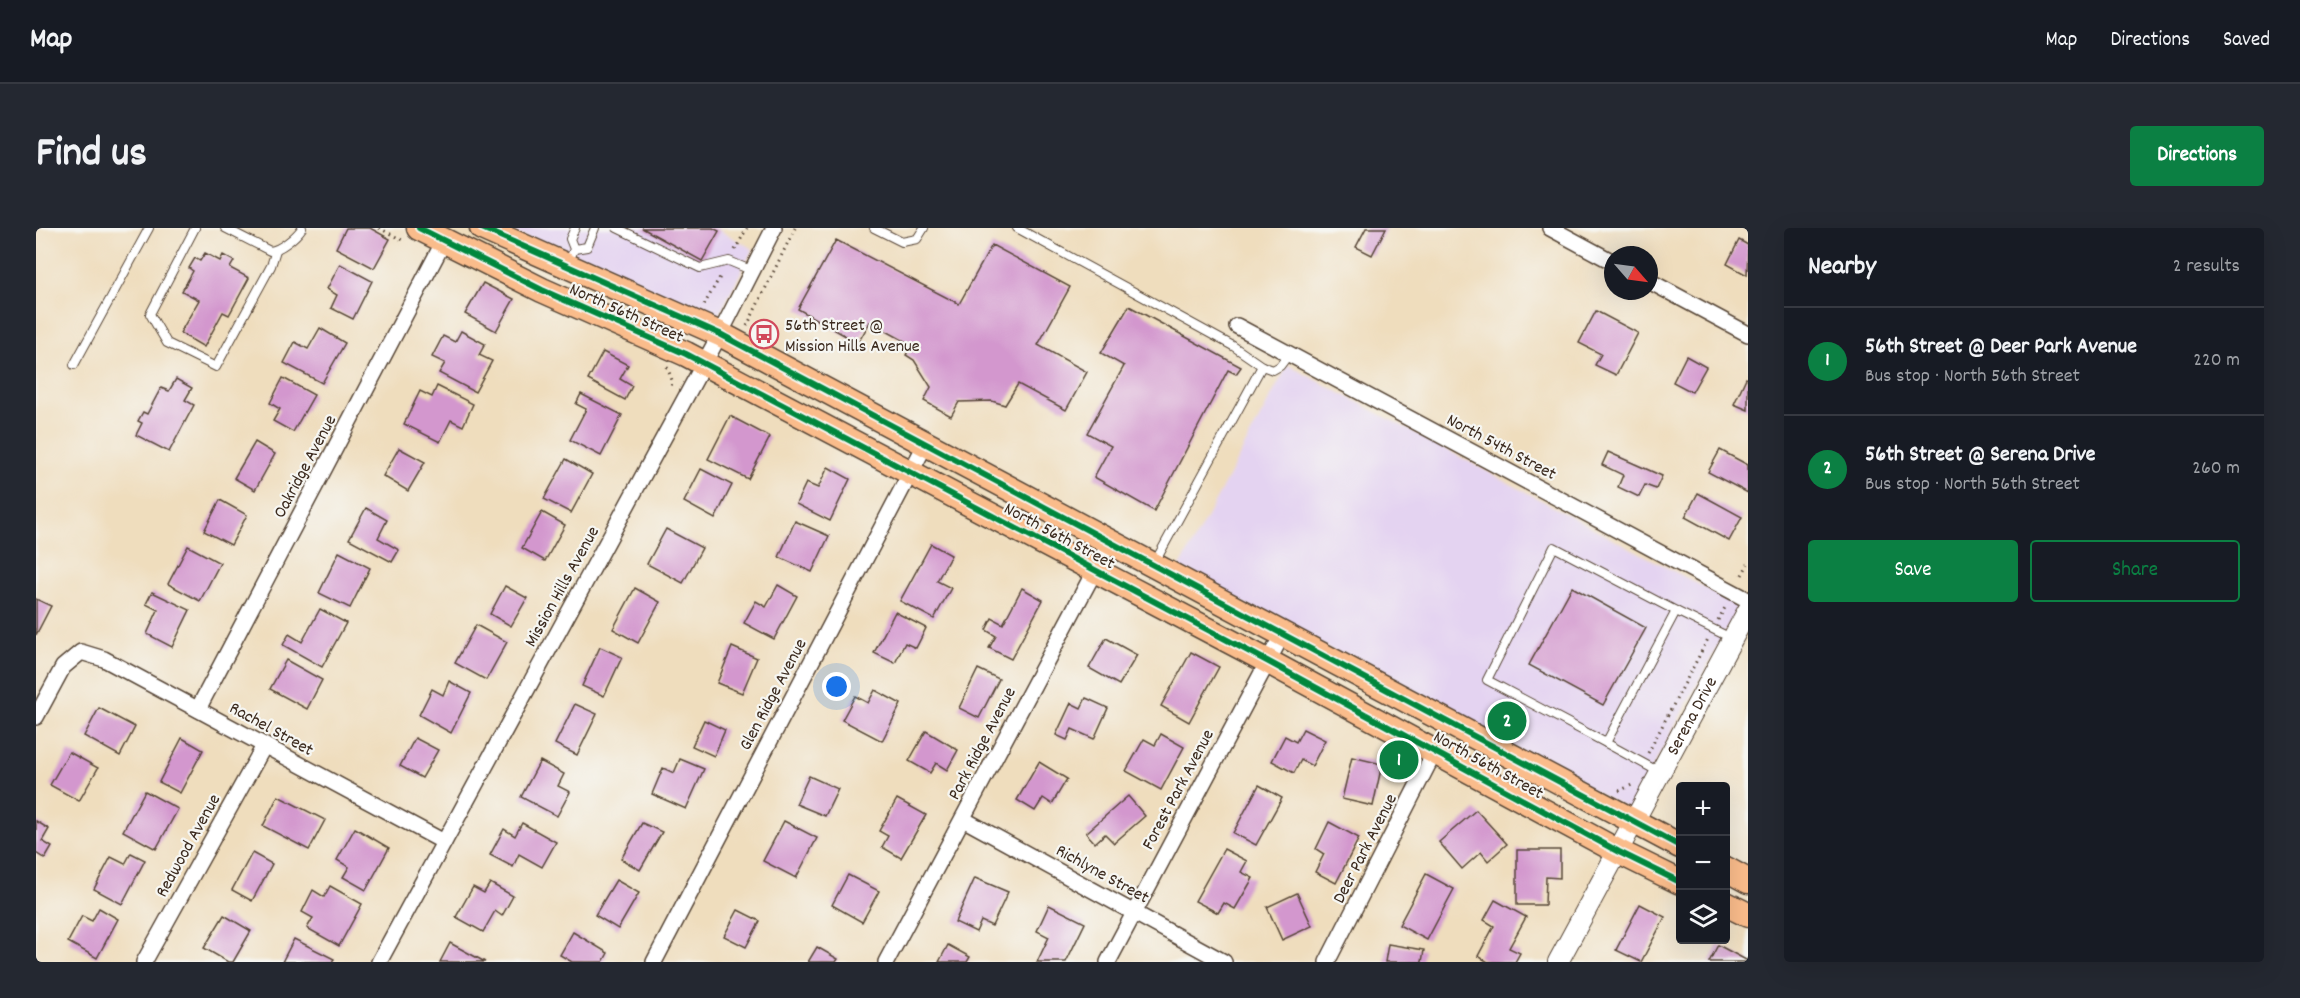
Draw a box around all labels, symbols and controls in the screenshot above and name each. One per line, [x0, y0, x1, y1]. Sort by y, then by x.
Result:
text: Map [30, 21, 72, 61]
text: Map [2046, 26, 2077, 56]
text: Directions [2110, 26, 2190, 56]
text: Saved [2223, 26, 2270, 56]
text: Find us [36, 126, 147, 186]
button: Directions [2130, 126, 2264, 186]
north arrow [1604, 246, 1658, 300]
text: Nearby [1808, 249, 1876, 286]
text: 2 results [2173, 253, 2240, 281]
street label: North 56th Street [565, 278, 687, 351]
place label: 56th Street @ Mission Hills Avenue [785, 314, 920, 360]
bus stop icon: 56th Street @ Mission Hills Avenue [748, 318, 780, 350]
text: 56th Street @ Deer Park Avenue [1865, 332, 2137, 363]
text: 1 [1825, 347, 1830, 375]
text: 220 m [2193, 347, 2240, 375]
text: Bus stop · North 56th Street [1865, 363, 2080, 391]
street label: North 54th Street [1441, 409, 1560, 488]
street label: Oakridge Avenue [268, 411, 344, 523]
text: 56th Street @ Serena Drive [1865, 440, 2096, 471]
text: 2 [1823, 455, 1832, 483]
text: 260 m [2192, 455, 2240, 483]
text: Bus stop · North 56th Street [1865, 471, 2080, 499]
street label: North 56th Street [999, 497, 1119, 577]
street label: Mission Hills Avenue [520, 522, 607, 652]
button: Save [1808, 540, 2018, 602]
button: Share [2030, 540, 2240, 602]
street label: Glen Ridge Avenue [734, 635, 814, 756]
your location [822, 672, 851, 701]
street label: Serena Drive [1662, 673, 1725, 761]
street label: Park Ridge Avenue [943, 683, 1023, 805]
street label: Rachel Street [224, 697, 318, 764]
pin: 2 [1488, 698, 1526, 744]
street label: Forest Park Avenue [1137, 726, 1222, 855]
street label: North 56th Street [1428, 726, 1548, 807]
pin: 1 [1380, 738, 1418, 782]
map controls [1676, 782, 1730, 944]
button: + [1676, 782, 1730, 836]
street label: Redwood Avenue [150, 790, 228, 902]
street label: Deer Park Avenue [1328, 790, 1405, 908]
button: − [1676, 836, 1730, 890]
street label: Richlyne Street [1051, 839, 1153, 911]
button: layers [1676, 890, 1730, 944]

